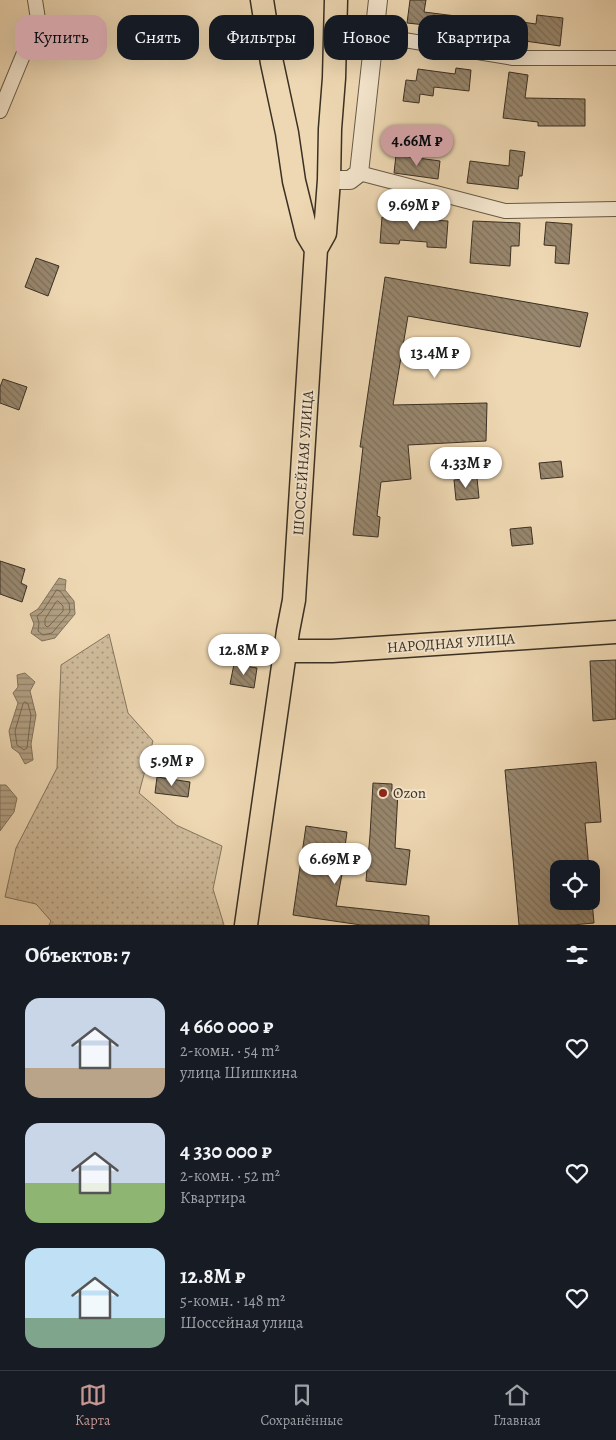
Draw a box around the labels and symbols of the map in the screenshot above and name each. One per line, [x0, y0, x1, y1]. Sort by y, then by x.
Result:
pin: 4.66M ₽ [371, 124, 463, 167]
pin: 9.69M ₽ [368, 188, 460, 231]
pin: 13.4M ₽ [389, 336, 481, 379]
street label: ШОССЕЙНАЯ УЛИЦА [288, 389, 318, 536]
pin: 4.33M ₽ [420, 446, 512, 489]
street label: НАРОДНАЯ УЛИЦА [386, 629, 516, 657]
pin: 12.8M ₽ [198, 634, 290, 676]
pin: 5.9M ₽ [131, 744, 213, 787]
place label: Ozon [393, 783, 426, 803]
marker: Ozon [377, 787, 389, 799]
pin: 6.69M ₽ [289, 842, 381, 885]

